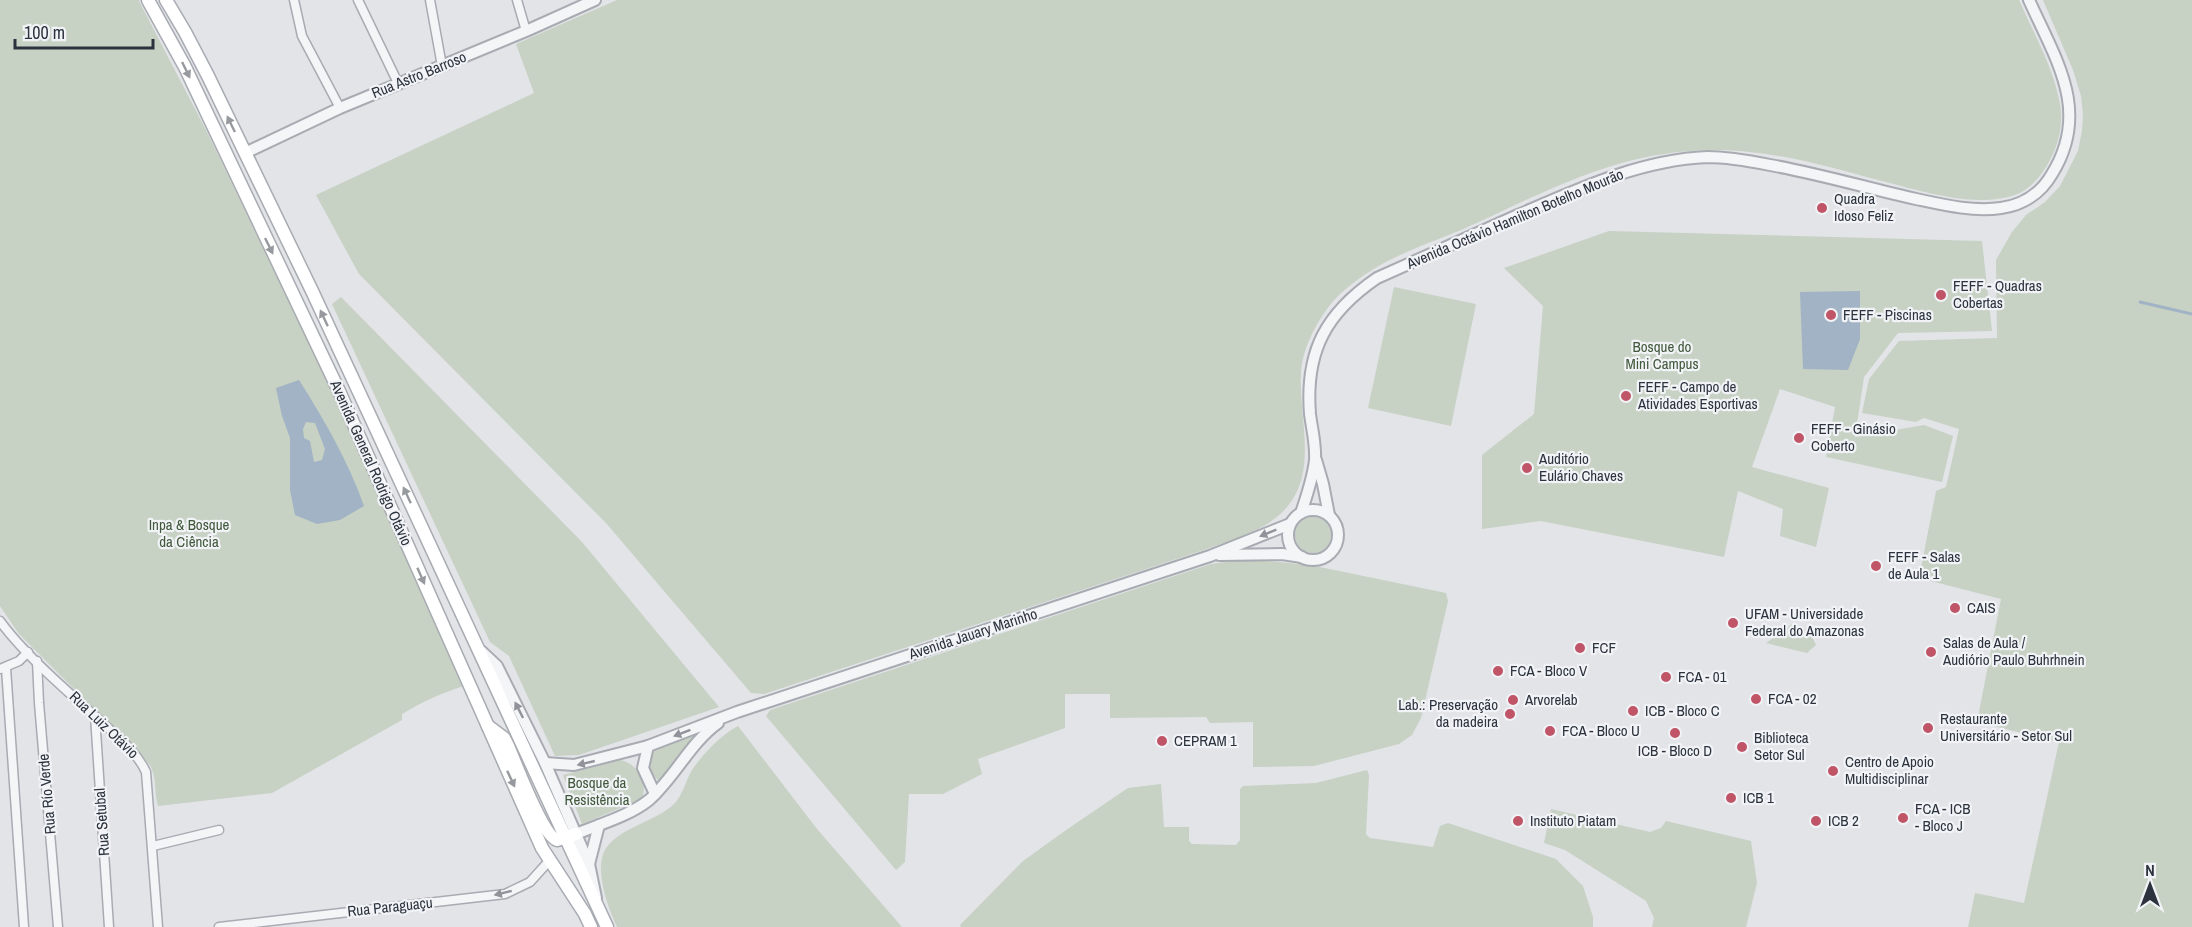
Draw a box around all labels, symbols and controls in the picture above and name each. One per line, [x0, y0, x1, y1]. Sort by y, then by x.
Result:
scale bar [15, 12, 153, 50]
text: 100 m [24, 20, 65, 45]
street label: Rua Astro Barroso [368, 46, 469, 103]
one-way arrow [181, 61, 190, 78]
one-way arrow [226, 115, 235, 132]
street label: Avenida Octávio Hamilton Botelho Mourão [1402, 163, 1627, 274]
place label: Quadra Idoso Feliz [1834, 188, 1894, 226]
marker: Quadra Idoso Feliz [1815, 201, 1829, 215]
one-way arrow [263, 237, 273, 255]
place label: FEFF - Quadras Cobertas [1953, 275, 2042, 313]
marker: FEFF - Quadras Cobertas [1934, 288, 1948, 302]
place label: FEFF - Piscinas [1843, 304, 1932, 325]
marker: FEFF - Piscinas [1824, 308, 1838, 322]
one-way arrow [320, 310, 329, 327]
park label: Bosque do Mini Campus [1625, 336, 1699, 374]
street label: Avenida General Rodrigo Otávio [325, 376, 418, 549]
place label: FEFF - Campo de Atividades Esportivas [1637, 376, 1758, 414]
marker: FEFF - Campo de Atividades Esportivas [1619, 389, 1633, 403]
place label: FEFF - Ginásio Coberto [1811, 418, 1896, 456]
marker: FEFF - Ginásio Coberto [1792, 431, 1806, 445]
place label: Auditório Eulário Chaves [1538, 448, 1623, 486]
marker: Auditório Eulário Chaves [1520, 461, 1534, 475]
one-way arrow [403, 486, 413, 504]
park label: Inpa & Bosque da Ciência [149, 514, 230, 552]
one-way arrow [1260, 528, 1277, 537]
place label: FEFF - Salas de Aula 1 [1888, 546, 1960, 584]
marker: FEFF - Salas de Aula 1 [1869, 559, 1883, 573]
one-way arrow [416, 567, 426, 585]
place label: CAIS [1967, 597, 1996, 618]
marker: CAIS [1948, 601, 1962, 615]
street label: Avenida Jauary Marinho [905, 603, 1040, 664]
place label: UFAM - Universidade Federal do Amazonas [1745, 603, 1864, 641]
marker: UFAM - Universidade Federal do Amazonas [1726, 616, 1740, 630]
place label: Salas de Aula / Audiório Paulo Buhrhnein [1942, 632, 2085, 670]
place label: FCF [1592, 637, 1616, 658]
marker: FCF [1573, 641, 1587, 655]
marker: Salas de Aula / Audiório Paulo Buhrhnein [1924, 645, 1938, 659]
place label: FCA - Bloco V [1510, 660, 1588, 681]
marker: FCA - Bloco V [1491, 664, 1505, 678]
place label: FCA - 01 [1678, 666, 1727, 687]
marker: FCA - 01 [1659, 670, 1673, 684]
street label: Rua Luiz Otávio [65, 686, 144, 763]
place label: FCA - 02 [1768, 688, 1817, 709]
place label: Arvorelab [1524, 689, 1578, 710]
marker: FCA - 02 [1749, 692, 1763, 706]
marker: Arvorelab [1506, 693, 1520, 707]
place label: Lab.: Preservação da madeira [1398, 694, 1498, 732]
place label: ICB - Bloco C [1645, 700, 1720, 721]
one-way arrow [514, 702, 524, 719]
marker: ICB - Bloco C [1626, 704, 1640, 718]
marker: Lab.: Preservação da madeira [1503, 707, 1517, 721]
place label: Restaurante Universitário - Setor Sul [1940, 708, 2072, 746]
place label: FCA - Bloco U [1562, 720, 1640, 741]
marker: Restaurante Universitário - Setor Sul [1921, 721, 1935, 735]
marker: FCA - Bloco U [1543, 724, 1557, 738]
marker: ICB - Bloco D [1668, 726, 1682, 740]
place label: Biblioteca Setor Sul [1754, 727, 1809, 765]
one-way arrow [673, 729, 691, 738]
place label: CEPRAM 1 [1174, 730, 1237, 751]
marker: CEPRAM 1 [1155, 734, 1169, 748]
place label: ICB - Bloco D [1638, 740, 1712, 761]
marker: Biblioteca Setor Sul [1735, 740, 1749, 754]
place label: Centro de Apoio Multidisciplinar [1845, 751, 1934, 789]
street label: Rua Río Verde [33, 753, 60, 835]
one-way arrow [576, 758, 595, 768]
marker: Centro de Apoio Multidisciplinar [1826, 764, 1840, 778]
one-way arrow [506, 770, 515, 787]
park label: Bosque da Resistência [565, 772, 630, 810]
place label: ICB 1 [1743, 787, 1774, 808]
street label: Rua Setubal [89, 788, 114, 857]
marker: ICB 1 [1724, 791, 1738, 805]
place label: FCA - ICB - Bloco J [1915, 798, 1970, 836]
place label: Instituto Piatam [1530, 810, 1616, 831]
place label: ICB 2 [1828, 810, 1859, 831]
marker: FCA - ICB - Bloco J [1896, 811, 1910, 825]
marker: Instituto Piatam [1511, 814, 1525, 828]
marker: ICB 2 [1809, 814, 1823, 828]
north arrow [2120, 855, 2180, 915]
text: N [2145, 859, 2155, 881]
one-way arrow [494, 889, 512, 899]
street label: Rua Paraguaçu [346, 892, 434, 921]

